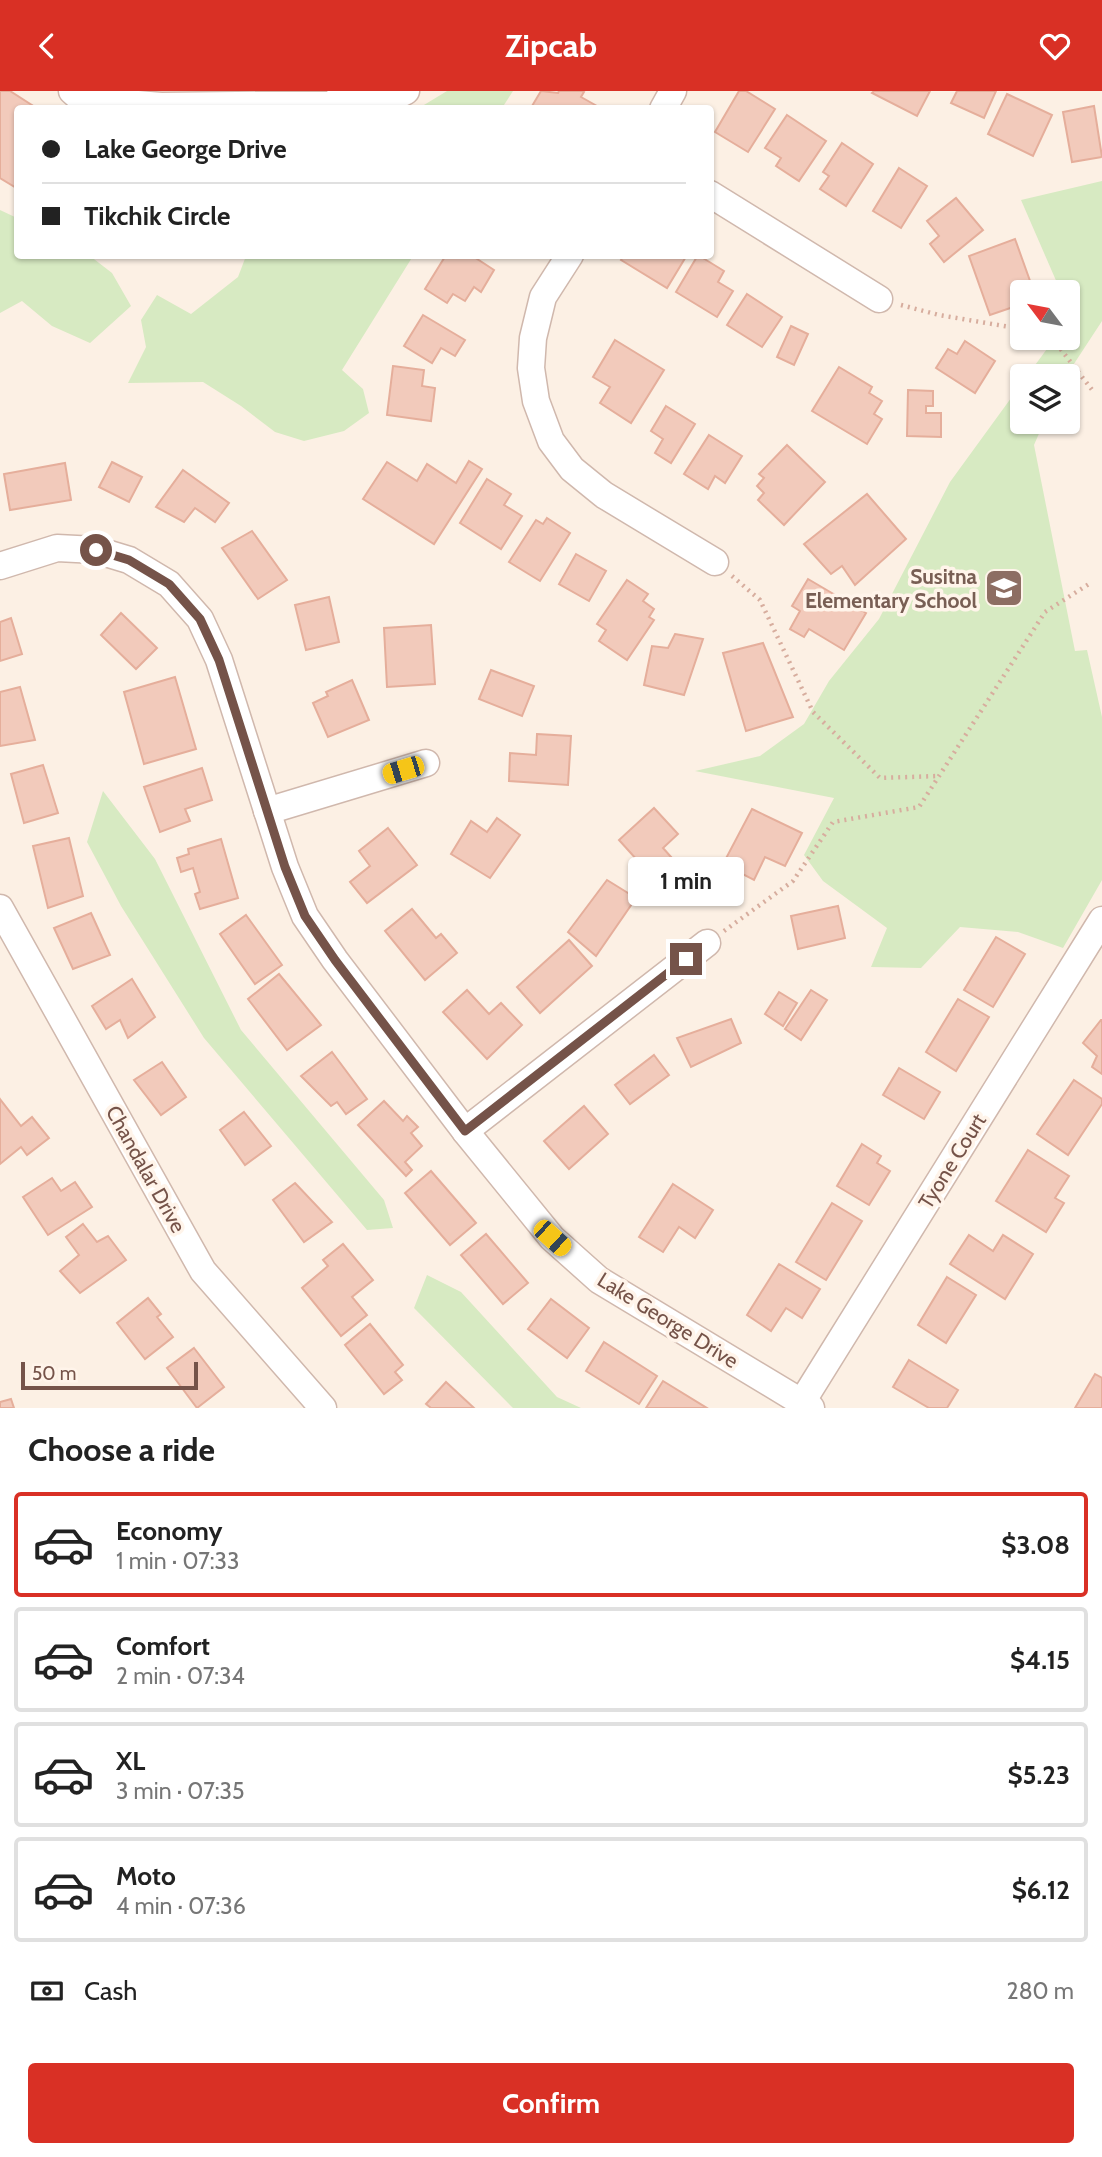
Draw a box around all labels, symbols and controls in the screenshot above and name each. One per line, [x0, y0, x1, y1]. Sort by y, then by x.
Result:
text: Zipcab [505, 26, 597, 65]
icon: back [28, 27, 66, 65]
icon: heart [1036, 27, 1074, 65]
text: Lake George Drive [84, 133, 287, 165]
text: Tikchik Circle [84, 200, 230, 232]
north arrow [1010, 280, 1080, 350]
map controls [1010, 280, 1080, 434]
button: layers [1010, 364, 1080, 434]
route start [80, 534, 112, 566]
place label: Susitna Elementary School [805, 564, 978, 613]
school or university icon: Susitna Elementary School [983, 567, 1025, 609]
car [380, 754, 427, 786]
callout: 1 min [628, 857, 744, 907]
text: 1 min [660, 867, 712, 895]
route end [670, 943, 702, 975]
street label: Chandalar Drive [101, 1101, 191, 1237]
street label: Tyone Court [913, 1109, 991, 1213]
car [530, 1216, 575, 1260]
street label: Lake George Drive [593, 1267, 743, 1373]
scale bar [21, 1359, 198, 1391]
text: 50 m [32, 1362, 76, 1385]
text: Choose a ride [28, 1430, 215, 1469]
icon: car [32, 1513, 95, 1576]
text: Economy [116, 1515, 222, 1547]
text: $3.08 [1001, 1529, 1070, 1561]
text: 1 min · 07:33 [116, 1547, 239, 1575]
icon: car [32, 1628, 95, 1691]
text: Comfort [116, 1630, 210, 1662]
text: $4.15 [1010, 1644, 1070, 1676]
text: 2 min · 07:34 [116, 1662, 245, 1690]
icon: car [32, 1743, 95, 1806]
text: XL [116, 1745, 145, 1777]
text: $5.23 [1007, 1759, 1070, 1791]
text: 3 min · 07:35 [116, 1777, 244, 1805]
icon: car [32, 1858, 95, 1921]
text: Moto [116, 1860, 176, 1892]
text: $6.12 [1012, 1874, 1070, 1906]
text: 4 min · 07:36 [116, 1892, 246, 1920]
icon: cash [28, 1972, 66, 2010]
text: Cash [84, 1975, 137, 2007]
text: 280 m [1007, 1977, 1074, 2005]
button: Confirm [28, 2063, 1074, 2143]

